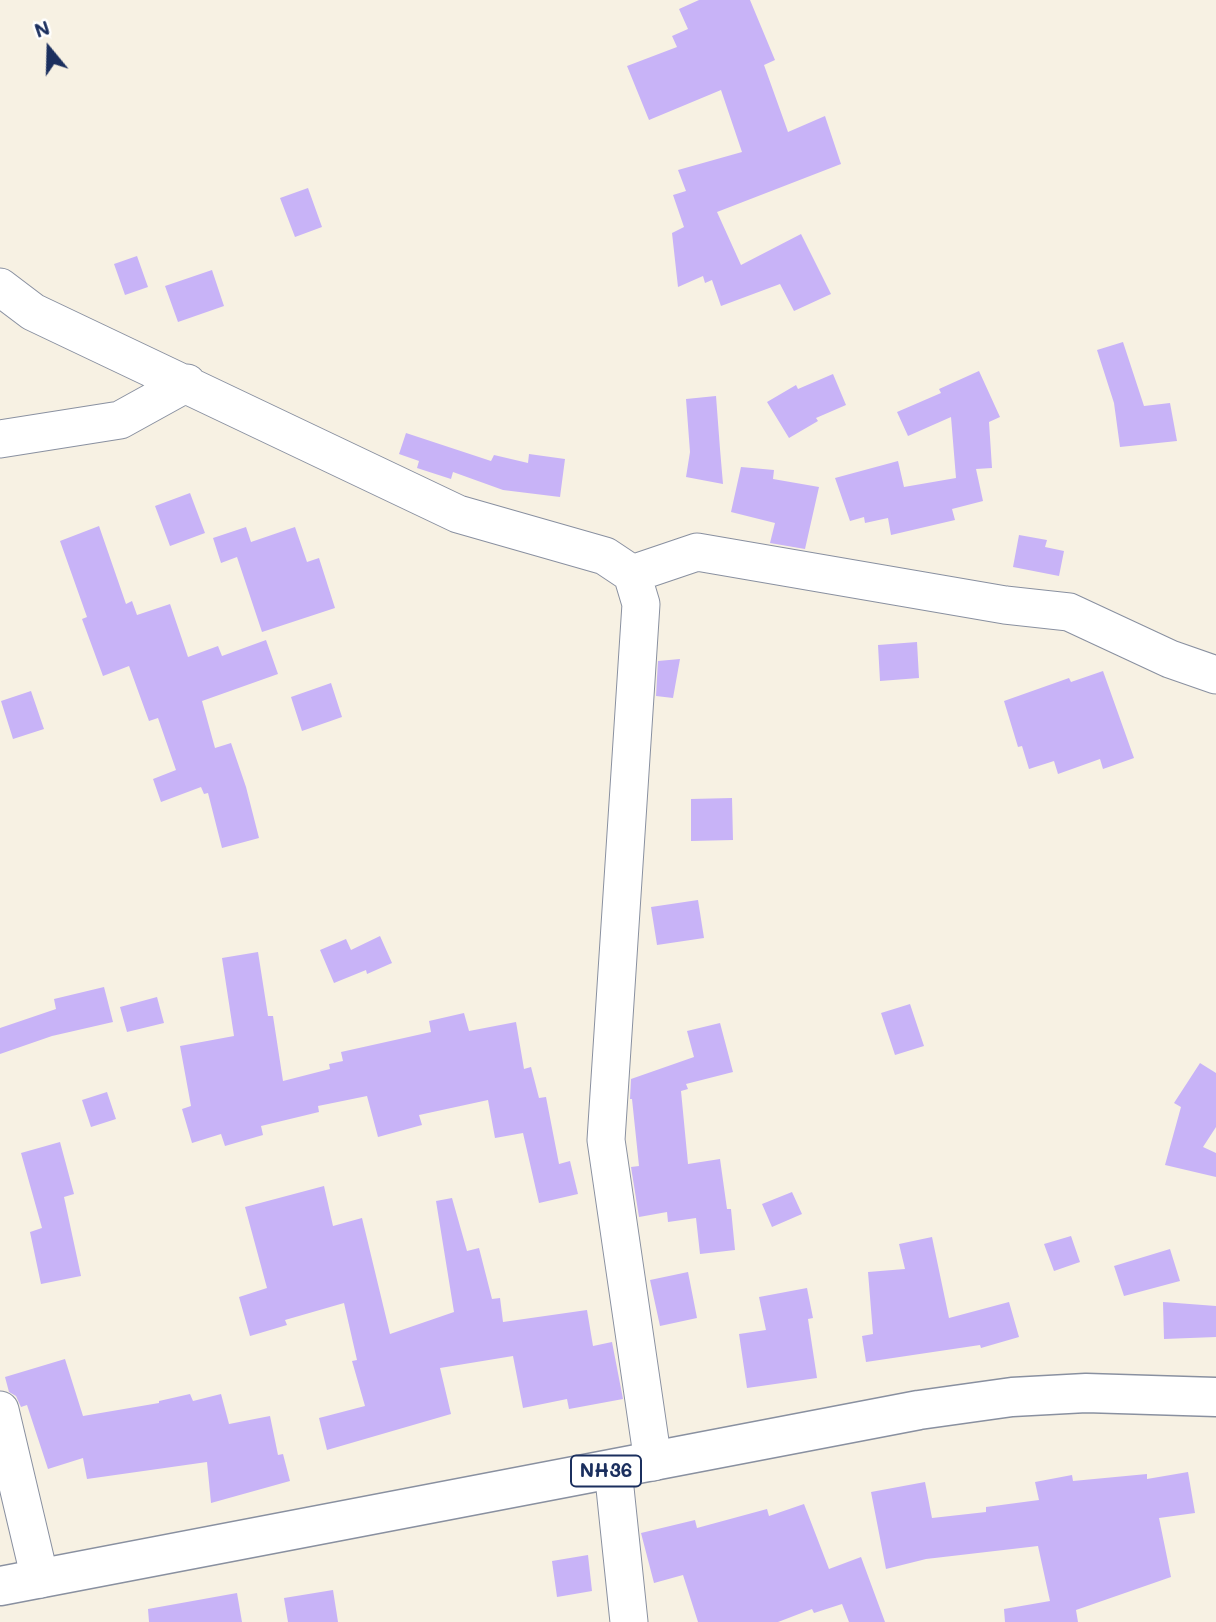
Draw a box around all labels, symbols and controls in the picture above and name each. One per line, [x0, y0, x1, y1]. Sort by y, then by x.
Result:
north arrow [14, 14, 84, 84]
text: N [31, 15, 53, 43]
road number: NH36 [571, 1456, 641, 1486]

